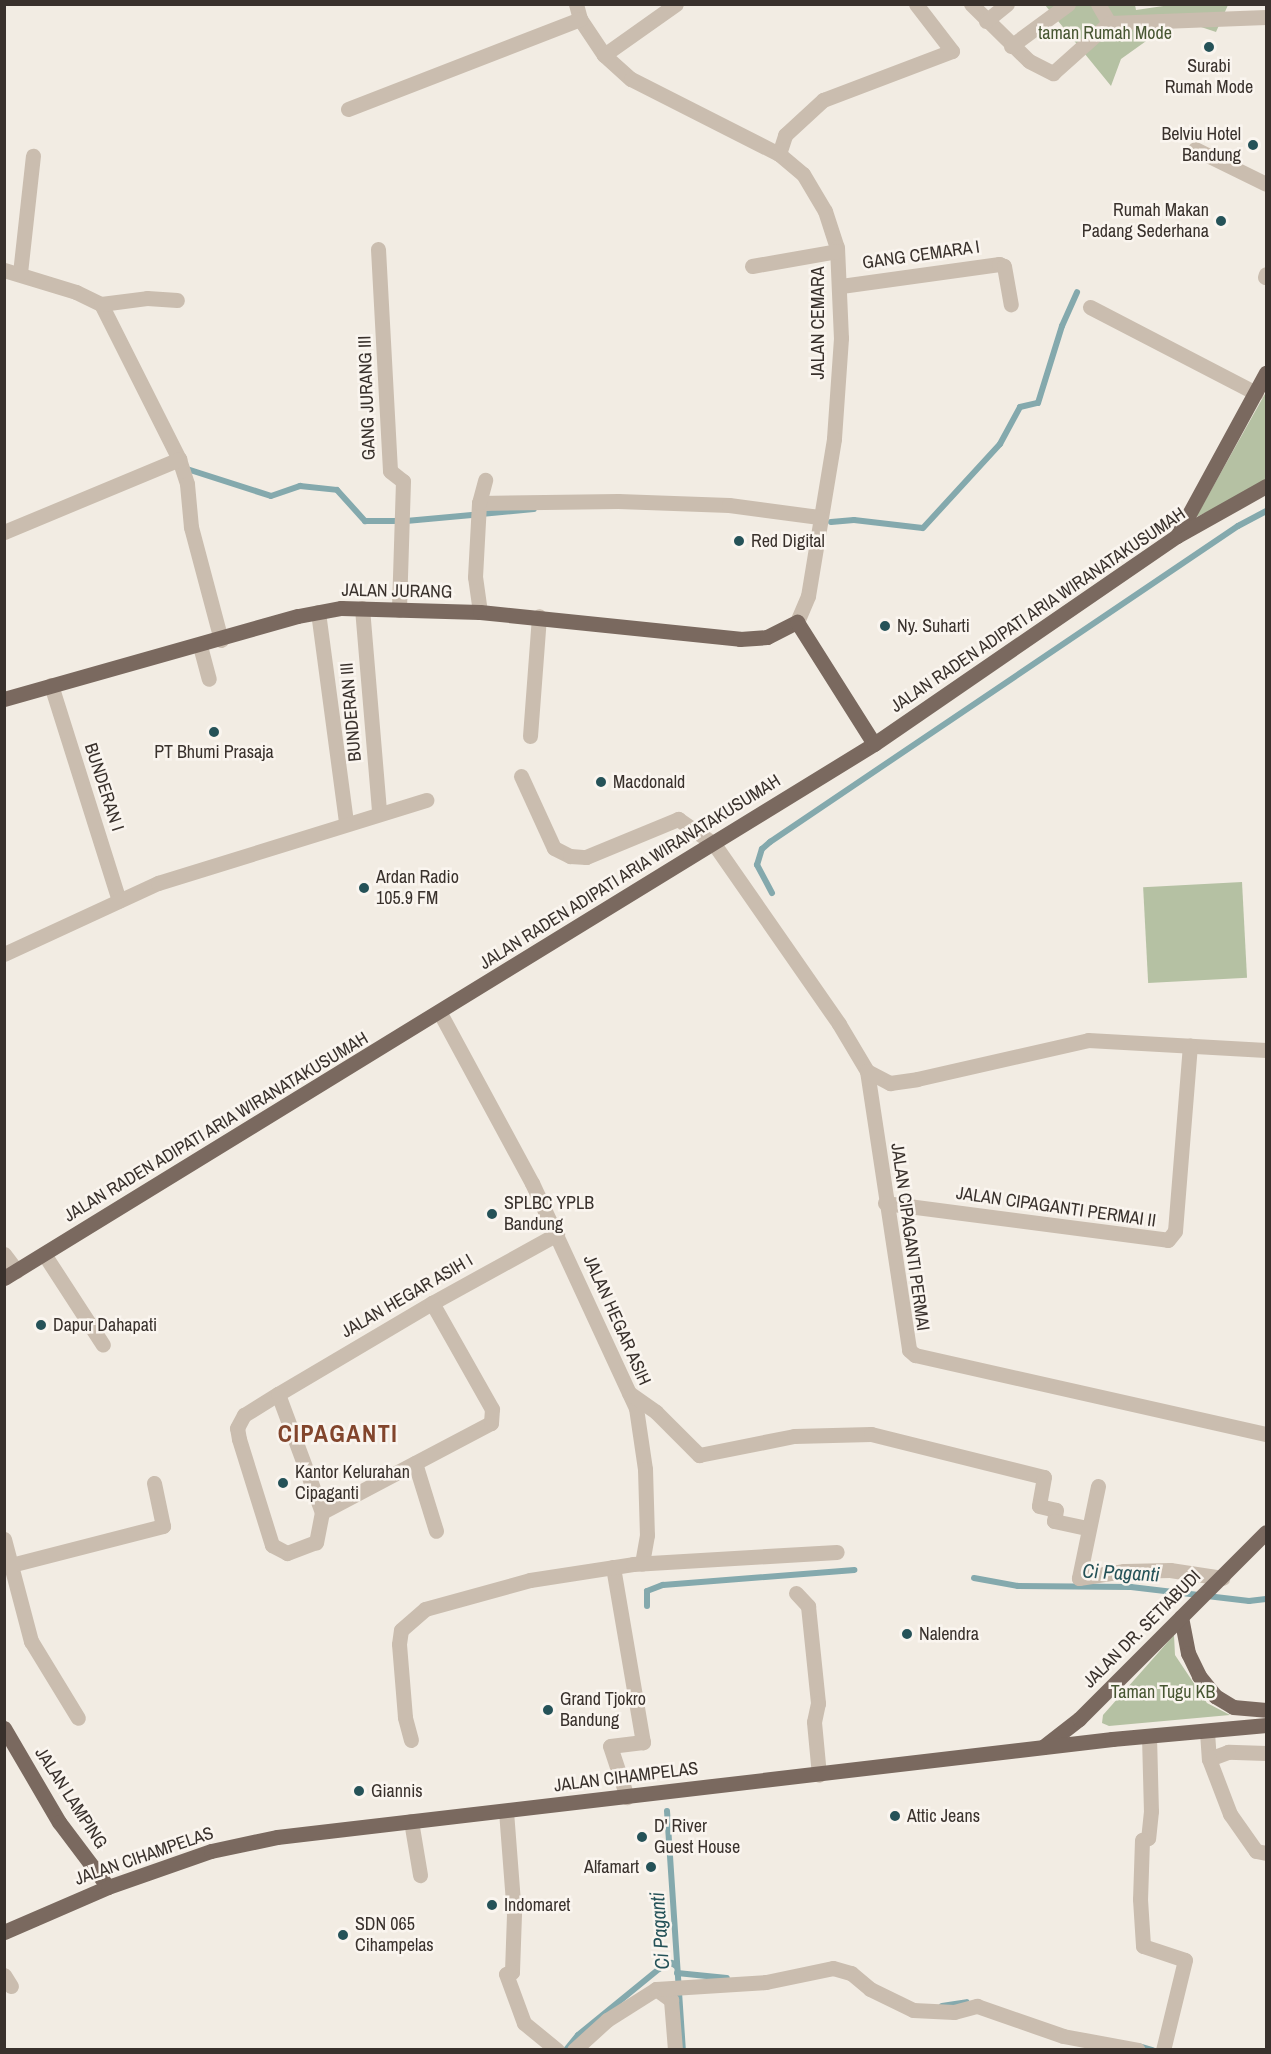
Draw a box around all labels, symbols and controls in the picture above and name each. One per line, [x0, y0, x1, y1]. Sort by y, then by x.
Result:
park label: taman Rumah Mode [1038, 22, 1172, 44]
marker: Surabi Rumah Mode [1202, 40, 1216, 54]
place label: Surabi Rumah Mode [1165, 56, 1253, 98]
place label: Belviu Hotel Bandung [1161, 124, 1241, 166]
marker: Belviu Hotel Bandung [1246, 138, 1260, 152]
place label: Rumah Makan Padang Sederhana [1082, 200, 1209, 242]
marker: Rumah Makan Padang Sederhana [1214, 214, 1228, 228]
street label: GANG CEMARA I [861, 236, 981, 274]
street label: JALAN CEMARA [807, 266, 829, 380]
street label: GANG JURANG III [354, 335, 380, 461]
street label: JALAN RADEN ADIPATI ARIA WIRANATAKUSUMAH [886, 502, 1190, 718]
place label: Red Digital [751, 530, 825, 552]
marker: Red Digital [732, 534, 746, 548]
street label: JALAN JURANG [341, 579, 453, 603]
place label: Ny. Suharti [897, 615, 970, 637]
marker: Ny. Suharti [878, 619, 892, 633]
street label: BUNDERAN III [336, 662, 366, 762]
marker: PT Bhumi Prasaja [207, 725, 221, 739]
street label: BUNDERAN I [80, 740, 128, 834]
place label: PT Bhumi Prasaja [154, 741, 274, 763]
street label: JALAN RADEN ADIPATI ARIA WIRANATAKUSUMAH [474, 769, 786, 975]
place label: Macdonald [613, 771, 685, 793]
marker: Macdonald [594, 775, 608, 789]
place label: Ardan Radio 105.9 FM [376, 867, 459, 910]
marker: Ardan Radio 105.9 FM [357, 881, 371, 895]
street label: JALAN RADEN ADIPATI ARIA WIRANATAKUSUMAH [59, 1027, 373, 1227]
street label: JALAN CIPAGANTI PERMAI [886, 1142, 934, 1332]
street label: JALAN CIPAGANTI PERMAI II [955, 1182, 1157, 1232]
place label: SPLBC YPLB Bandung [504, 1193, 594, 1236]
marker: SPLBC YPLB Bandung [485, 1207, 499, 1221]
street label: JALAN HEGAR ASIH I [337, 1249, 477, 1343]
street label: JALAN HEGAR ASIH [578, 1251, 656, 1389]
place label: Dapur Dahapati [53, 1314, 157, 1336]
marker: Dapur Dahapati [34, 1318, 48, 1332]
district label: CIPAGANTI [278, 1420, 398, 1448]
place label: Kantor Kelurahan Cipaganti [295, 1462, 410, 1504]
marker: Kantor Kelurahan Cipaganti [276, 1476, 290, 1490]
water label: Ci Paganti [1082, 1558, 1160, 1586]
street label: JALAN DR. SETIABUDI [1079, 1566, 1205, 1692]
place label: Nalendra [919, 1623, 979, 1645]
marker: Nalendra [900, 1627, 914, 1641]
park label: Taman Tugu KB [1111, 1681, 1215, 1703]
place label: Grand Tjokro Bandung [560, 1689, 646, 1732]
marker: Grand Tjokro Bandung [541, 1703, 555, 1717]
street label: JALAN LAMPING [30, 1743, 112, 1853]
street label: JALAN CIHAMPELAS [553, 1757, 699, 1797]
place label: Giannis [371, 1780, 423, 1802]
marker: Giannis [352, 1784, 366, 1798]
place label: Attic Jeans [907, 1805, 980, 1827]
marker: Attic Jeans [888, 1809, 902, 1823]
place label: D' River Guest House [654, 1816, 740, 1858]
street label: JALAN CIHAMPELAS [72, 1822, 216, 1890]
marker: D' River Guest House [635, 1830, 649, 1844]
place label: Alfamart [584, 1856, 639, 1878]
marker: Alfamart [644, 1860, 658, 1874]
water label: Ci Paganti [644, 1892, 674, 1970]
place label: Indomaret [504, 1894, 570, 1916]
marker: Indomaret [485, 1898, 499, 1912]
place label: SDN 065 Cihampelas [355, 1914, 434, 1956]
marker: SDN 065 Cihampelas [336, 1928, 350, 1942]

